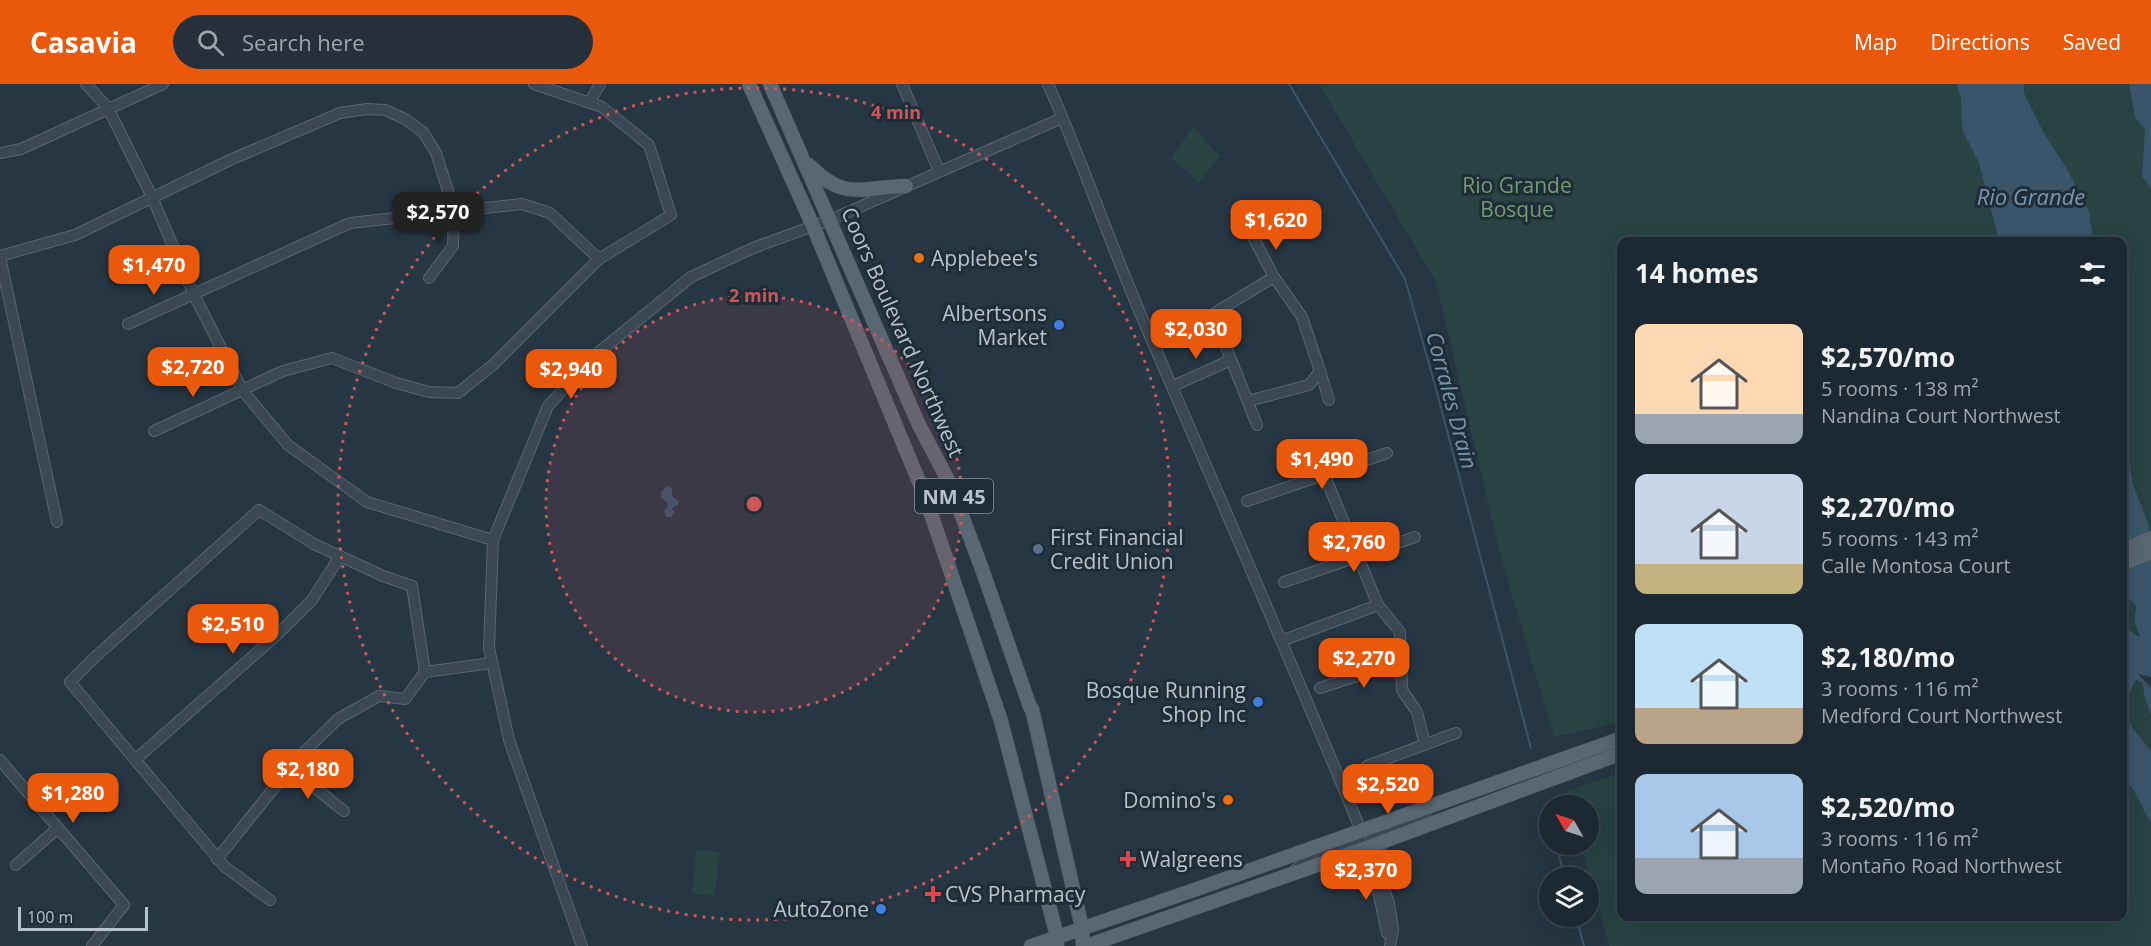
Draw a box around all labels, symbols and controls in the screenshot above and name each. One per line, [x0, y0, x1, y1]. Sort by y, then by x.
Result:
search box [173, 15, 593, 69]
text: Casavia [30, 23, 137, 61]
icon: search [194, 26, 227, 59]
text: Search here [242, 27, 365, 57]
text: Map [1854, 28, 1897, 56]
text: Directions [1930, 28, 2030, 56]
text: Saved [2063, 28, 2121, 56]
text: 4 min [871, 100, 921, 124]
park label: Rio Grande Bosque [1462, 171, 1572, 223]
water label: Rio Grande [1977, 181, 2085, 211]
pin: $2,570 [389, 192, 487, 243]
text: $2,570 [407, 198, 469, 225]
pin: $1,620 [1227, 200, 1325, 251]
street label: Coors Boulevard Northwest [835, 203, 971, 461]
text: $1,620 [1245, 206, 1307, 233]
place label: Applebee's [931, 244, 1038, 272]
pin: $1,470 [105, 245, 203, 296]
text: $1,470 [123, 251, 185, 278]
marker: Applebee's [912, 251, 926, 265]
text: 14 homes [1635, 255, 1759, 291]
icon: filters [2076, 257, 2109, 290]
text: 2 min [729, 283, 779, 307]
place label: Albertsons Market [942, 299, 1047, 351]
pin: $2,030 [1147, 309, 1245, 360]
text: $2,030 [1165, 315, 1227, 342]
marker: Albertsons Market [1052, 318, 1066, 332]
water label: Corrales Drain [1420, 328, 1486, 472]
text: $2,570/mo [1821, 339, 1955, 375]
pin: $2,720 [144, 347, 242, 398]
icon: home [1683, 348, 1755, 420]
pin: $2,940 [522, 349, 620, 400]
text: $2,720 [162, 353, 224, 380]
text: $2,940 [540, 355, 602, 382]
text: 5 rooms · 138 m² [1821, 375, 1979, 402]
text: Nandina Court Northwest [1821, 402, 2061, 429]
pin: $1,490 [1273, 439, 1371, 490]
text: $1,490 [1291, 445, 1353, 472]
road number: NM 45 [915, 479, 993, 513]
text: $2,270/mo [1821, 489, 1955, 525]
centre of rings [744, 494, 764, 514]
icon: home [1683, 498, 1755, 570]
pin: $2,760 [1305, 522, 1403, 573]
place label: First Financial Credit Union [1050, 523, 1184, 575]
text: 5 rooms · 143 m² [1821, 525, 1979, 552]
text: $2,760 [1323, 528, 1385, 555]
marker: First Financial Credit Union [1031, 542, 1045, 556]
text: Calle Montosa Court [1821, 552, 2011, 579]
pin: $2,510 [184, 604, 282, 655]
text: $2,510 [202, 610, 264, 637]
pin: $2,270 [1315, 638, 1413, 689]
text: $2,180/mo [1821, 639, 1955, 675]
text: $2,270 [1333, 644, 1395, 671]
icon: home [1683, 648, 1755, 720]
text: 3 rooms · 116 m² [1821, 675, 1979, 702]
place label: Bosque Running Shop Inc [1086, 676, 1246, 728]
marker: Bosque Running Shop Inc [1251, 695, 1265, 709]
text: Medford Court Northwest [1821, 702, 2062, 729]
pin: $2,180 [259, 749, 357, 800]
text: $2,180 [277, 755, 339, 782]
pin: $2,520 [1339, 764, 1437, 815]
text: $2,520 [1357, 770, 1419, 797]
pin: $1,280 [24, 773, 122, 824]
text: $1,280 [42, 779, 104, 806]
place label: Domino's [1123, 786, 1216, 814]
text: $2,520/mo [1821, 789, 1955, 825]
marker: Domino's [1221, 793, 1235, 807]
north arrow [1539, 795, 1599, 855]
map controls [1539, 795, 1599, 927]
icon: home [1683, 798, 1755, 870]
text: 3 rooms · 116 m² [1821, 825, 1979, 852]
place label: Walgreens [1140, 845, 1243, 873]
pin: $2,370 [1317, 850, 1415, 901]
marker: Walgreens [1121, 852, 1135, 866]
text: Montaño Road Northwest [1821, 852, 2062, 879]
text: $2,370 [1335, 856, 1397, 883]
button: layers [1539, 867, 1599, 927]
place label: CVS Pharmacy [945, 880, 1086, 908]
marker: CVS Pharmacy [926, 887, 940, 901]
place label: AutoZone [773, 895, 869, 923]
marker: AutoZone [874, 902, 888, 916]
scale bar [18, 904, 148, 932]
text: 100 m [27, 906, 73, 928]

